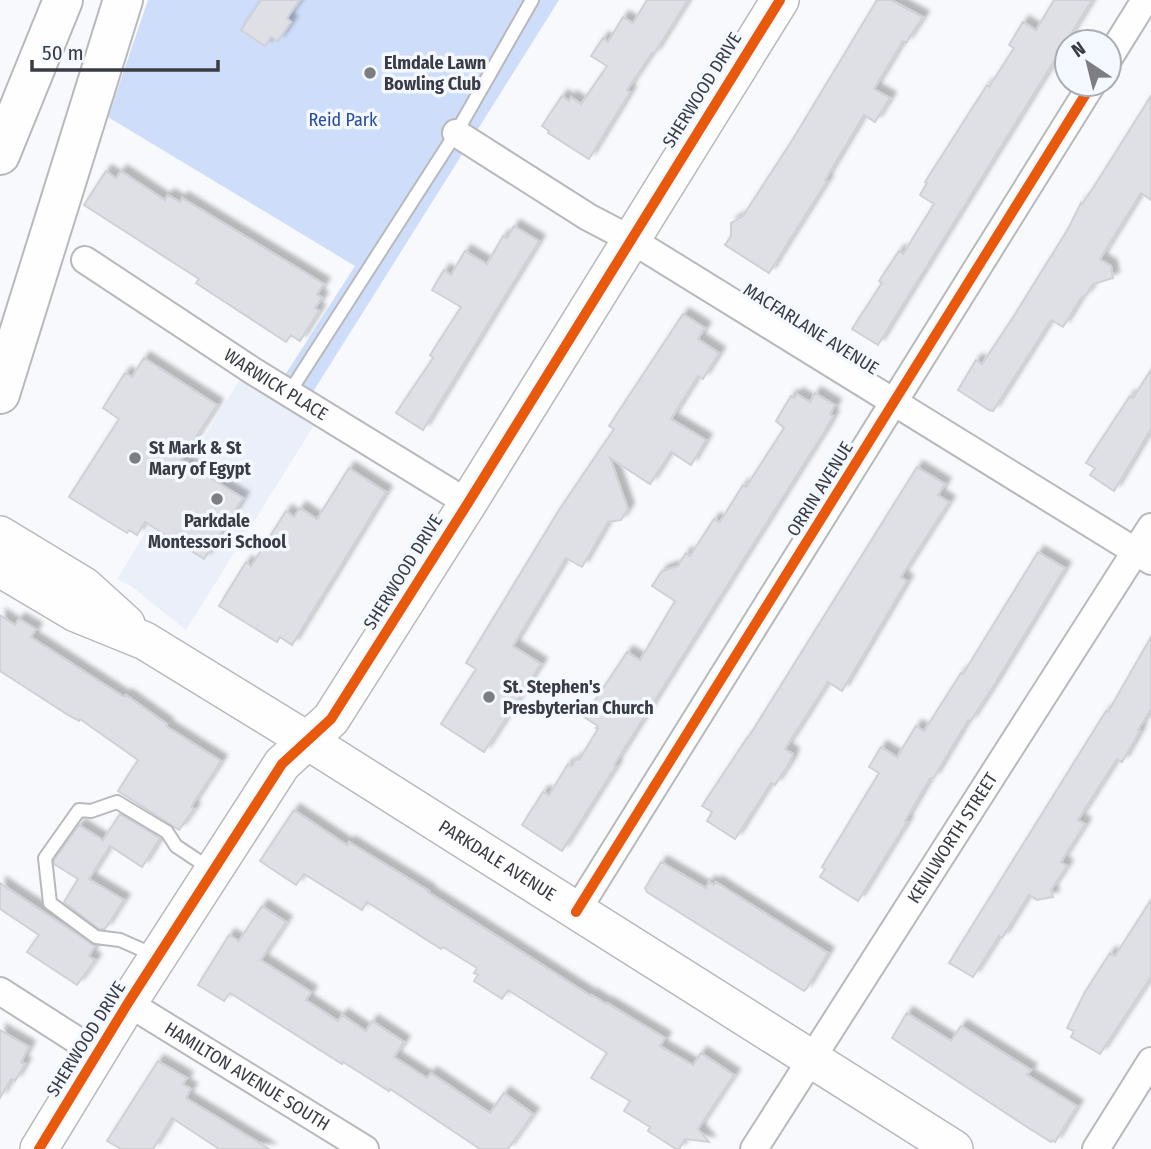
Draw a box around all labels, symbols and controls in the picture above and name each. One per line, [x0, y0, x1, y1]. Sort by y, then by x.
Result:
scale bar [32, 28, 217, 72]
street label: SHERWOOD DRIVE [658, 28, 746, 152]
north arrow [1053, 28, 1123, 98]
text: N [1067, 37, 1090, 62]
text: 50 m [42, 40, 84, 66]
place label: Elmdale Lawn Bowling Club [384, 52, 486, 95]
marker: Elmdale Lawn Bowling Club [362, 65, 378, 81]
park label: Reid Park [309, 109, 378, 131]
street label: MACFARLANE AVENUE [739, 279, 883, 379]
street label: WARWICK PLACE [220, 344, 332, 425]
place label: St Mark & St Mary of Egypt [149, 437, 252, 480]
street label: ORRIN AVENUE [782, 438, 858, 540]
marker: St Mark & St Mary of Egypt [127, 450, 143, 466]
marker: Parkdale Montessori School [209, 491, 225, 507]
place label: Parkdale Montessori School [148, 510, 286, 553]
street label: SHERWOOD DRIVE [359, 510, 447, 634]
place label: St. Stephen's Presbyterian Church [503, 676, 654, 719]
marker: St. Stephen's Presbyterian Church [481, 689, 497, 705]
street label: KENILWORTH STREET [903, 768, 1003, 907]
street label: PARKDALE AVENUE [435, 815, 560, 906]
street label: SHERWOOD DRIVE [42, 977, 130, 1101]
street label: HAMILTON AVENUE SOUTH [161, 1017, 334, 1136]

